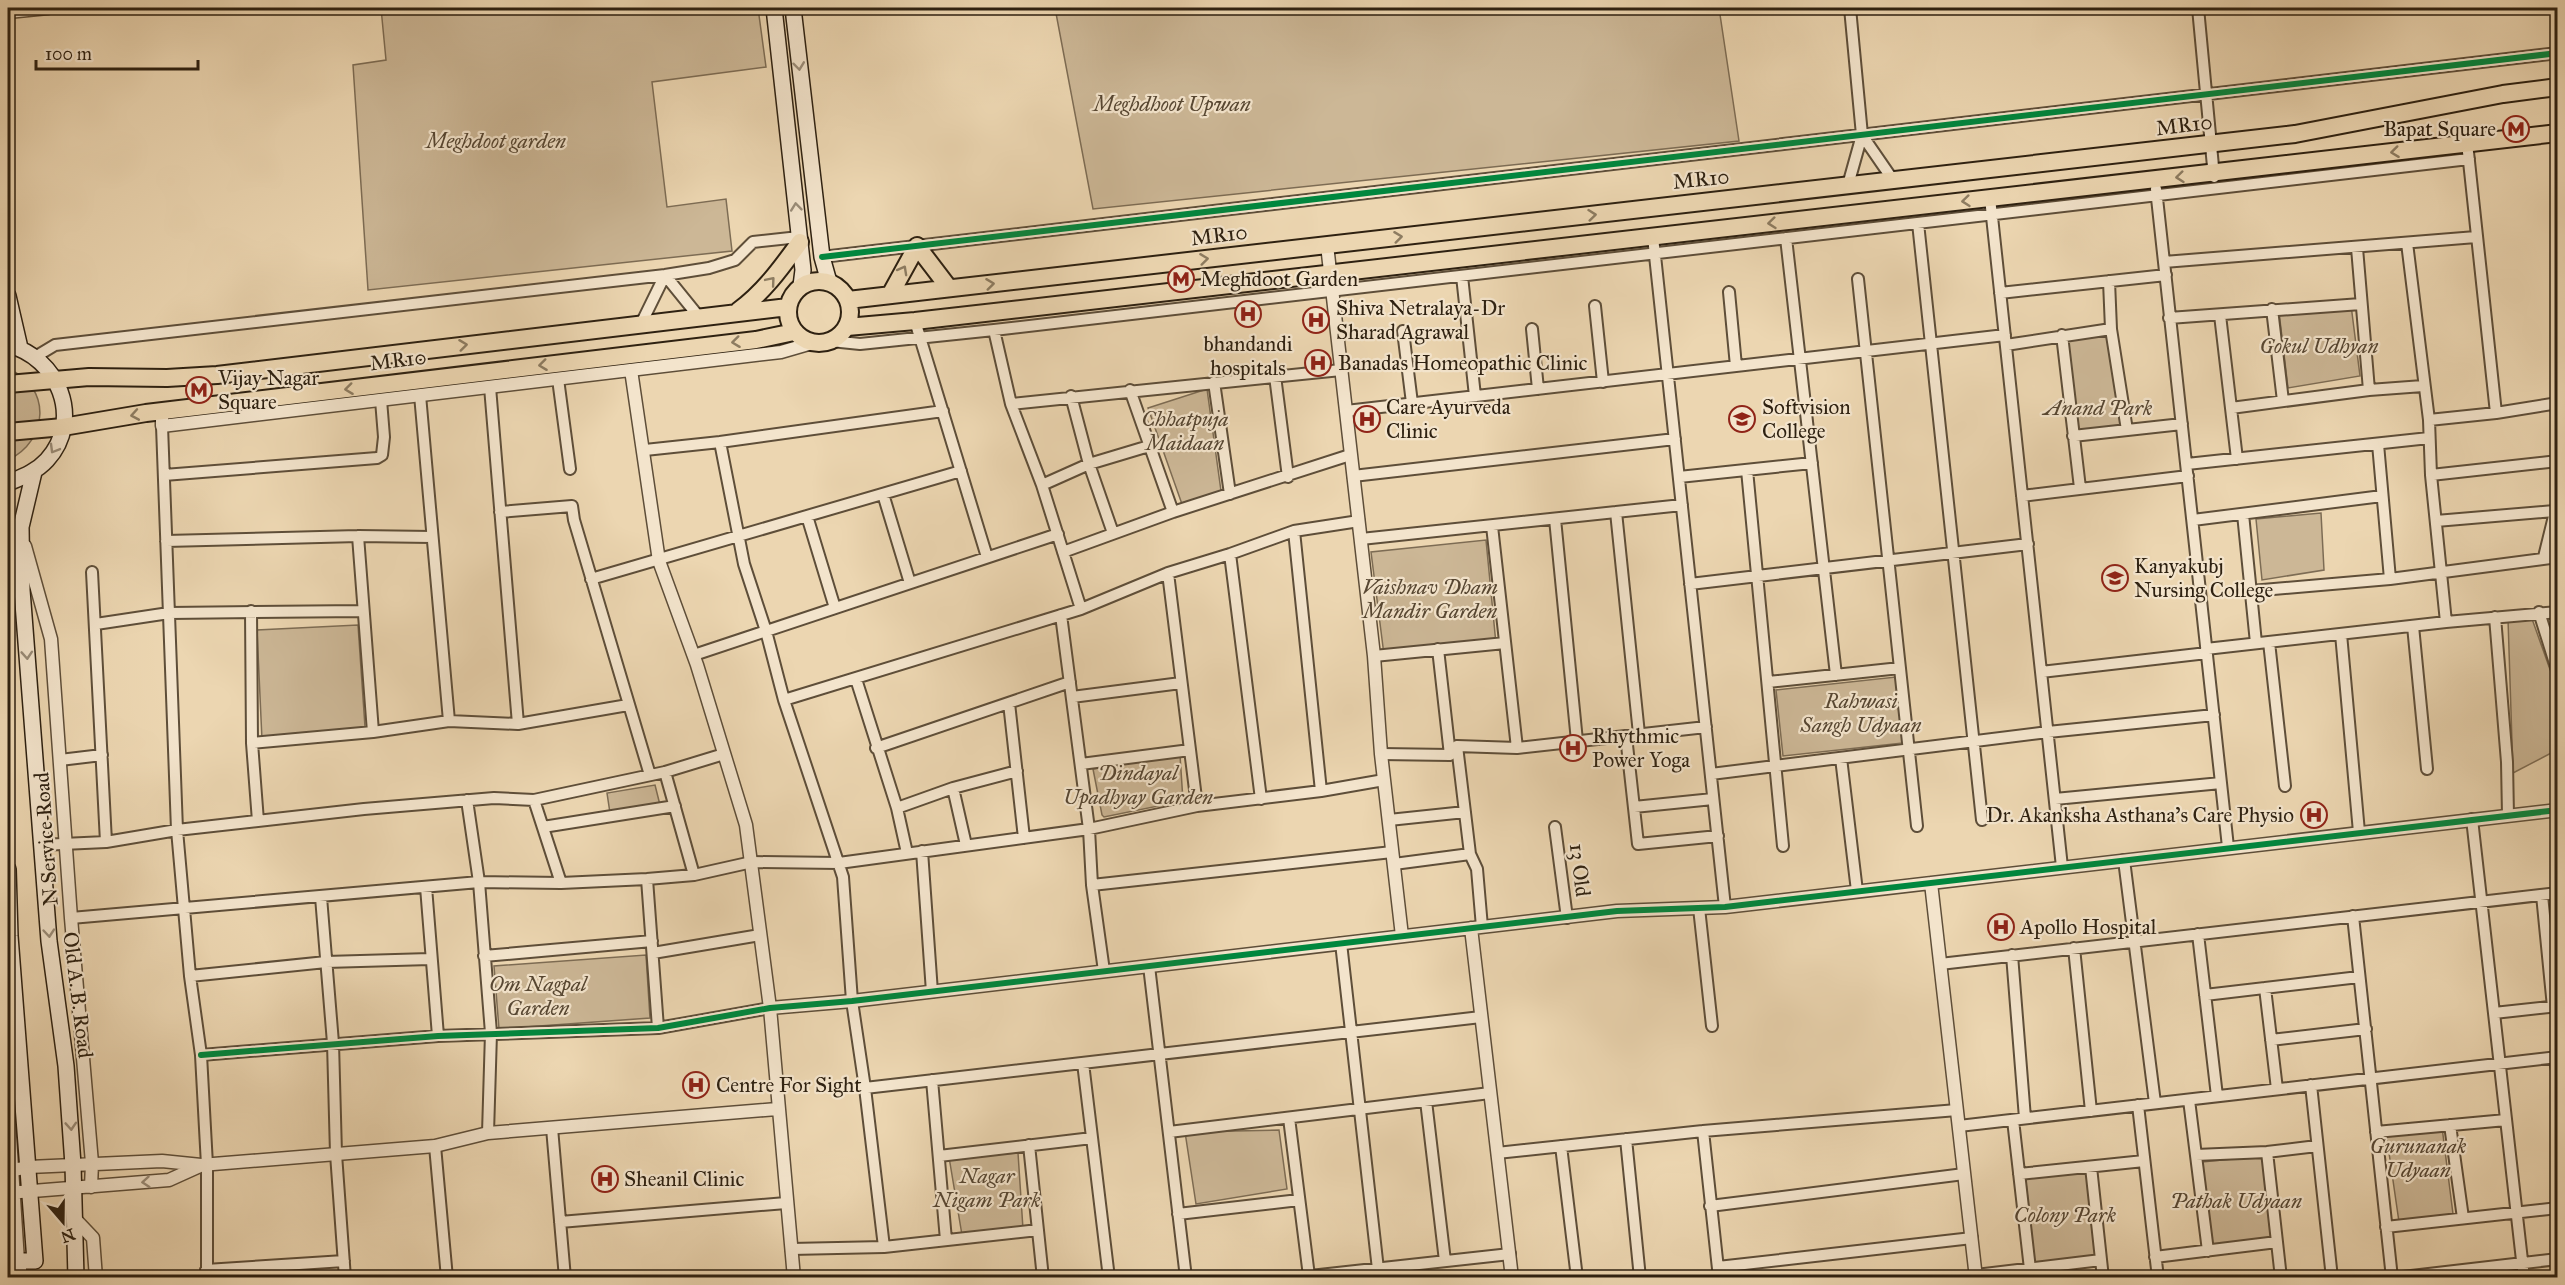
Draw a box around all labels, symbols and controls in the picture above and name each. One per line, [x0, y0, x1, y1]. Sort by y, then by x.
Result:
scale bar [36, 33, 198, 71]
text: 100 m [45, 43, 92, 65]
one-way arrow [793, 61, 805, 70]
park label: Meghdhoot Upwan [1091, 91, 1251, 117]
street label: MR10 [2154, 109, 2214, 141]
metro station icon: Bapat Square [2501, 114, 2531, 144]
place label: Bapat Square [2383, 116, 2496, 142]
park label: Meghdoot garden [424, 128, 566, 154]
one-way arrow [2390, 145, 2400, 157]
street label: MR10 [1671, 163, 1731, 195]
one-way arrow [2176, 170, 2185, 182]
one-way arrow [1961, 194, 1970, 207]
one-way arrow [790, 203, 803, 212]
one-way arrow [1587, 209, 1596, 221]
one-way arrow [1768, 216, 1777, 229]
street label: MR10 [1189, 219, 1249, 251]
one-way arrow [1393, 231, 1402, 244]
one-way arrow [1200, 253, 1209, 266]
metro station icon: Meghdoot Garden [1166, 264, 1196, 294]
one-way arrow [896, 266, 907, 277]
place label: Meghdoot Garden [1200, 266, 1358, 292]
one-way arrow [764, 277, 775, 288]
one-way arrow [985, 278, 994, 290]
place label: Shiva Netralaya-Dr Sharad Agrawal [1336, 295, 1505, 345]
hospital icon: bhandandi hospitals [1233, 299, 1263, 329]
hospital icon: Shiva Netralaya-Dr Sharad Agrawal [1301, 305, 1331, 335]
place label: bhandandi hospitals [1203, 331, 1293, 381]
park label: Gokul Udhyan [2259, 333, 2379, 359]
one-way arrow [732, 335, 741, 348]
one-way arrow [458, 340, 467, 352]
street label: MR10 [368, 344, 428, 376]
hospital icon: Banadas Homeopathic Clinic [1303, 348, 1333, 378]
place label: Banadas Homeopathic Clinic [1338, 350, 1588, 376]
one-way arrow [538, 358, 547, 371]
place label: Vijay Nagar Square [217, 365, 319, 415]
metro station icon: Vijay Nagar Square [184, 375, 214, 405]
one-way arrow [344, 382, 354, 394]
place label: Care Ayurveda Clinic [1386, 394, 1511, 444]
place label: Softvision College [1762, 394, 1851, 444]
park label: Anand Park [2042, 395, 2153, 421]
hospital icon: Care Ayurveda Clinic [1352, 404, 1382, 434]
school or university icon: Softvision College [1727, 404, 1757, 434]
park label: Chhatpuja Maidaan [1142, 406, 1229, 456]
one-way arrow [130, 408, 140, 421]
one-way arrow [50, 443, 61, 453]
place label: Kanyakubj Nursing College [2134, 553, 2273, 603]
school or university icon: Kanyakubj Nursing College [2100, 563, 2130, 593]
park label: Vaishnav Dham Mandir Garden [1361, 574, 1498, 624]
one-way arrow [20, 650, 33, 659]
park label: Rahwasi Sangh Udyaan [1800, 688, 1921, 738]
place label: Rhythmic Power Yoga [1592, 723, 1690, 773]
hospital icon: Rhythmic Power Yoga [1558, 733, 1588, 763]
park label: Dindayal Upadhyay Garden [1063, 760, 1213, 810]
street label: N Service Road [28, 771, 64, 907]
hospital icon: Dr. Akanksha Asthana's Care Physio [2299, 800, 2329, 830]
place label: Dr. Akanksha Asthana's Care Physio [1986, 802, 2294, 828]
street label: 13 Old [1564, 842, 1596, 899]
hospital icon: Apollo Hospital [1986, 912, 2016, 942]
place label: Apollo Hospital [2019, 914, 2157, 940]
one-way arrow [42, 928, 55, 937]
street label: Old A. B. Road [57, 930, 99, 1060]
park label: Om Nagpal Garden [489, 971, 589, 1021]
hospital icon: Centre For Sight [681, 1070, 711, 1100]
place label: Centre For Sight [716, 1072, 862, 1098]
one-way arrow [64, 1122, 77, 1131]
park label: Gurunanak Udyaan [2370, 1133, 2467, 1183]
park label: Nagar Nigam Park [932, 1163, 1041, 1213]
hospital icon: Sheanil Clinic [590, 1164, 620, 1194]
place label: Sheanil Clinic [624, 1166, 744, 1192]
one-way arrow [142, 1175, 151, 1188]
park label: Pathak Udyaan [2170, 1188, 2302, 1214]
north arrow [33, 1192, 93, 1252]
park label: Colony Park [2014, 1202, 2117, 1228]
text: N [58, 1224, 78, 1247]

